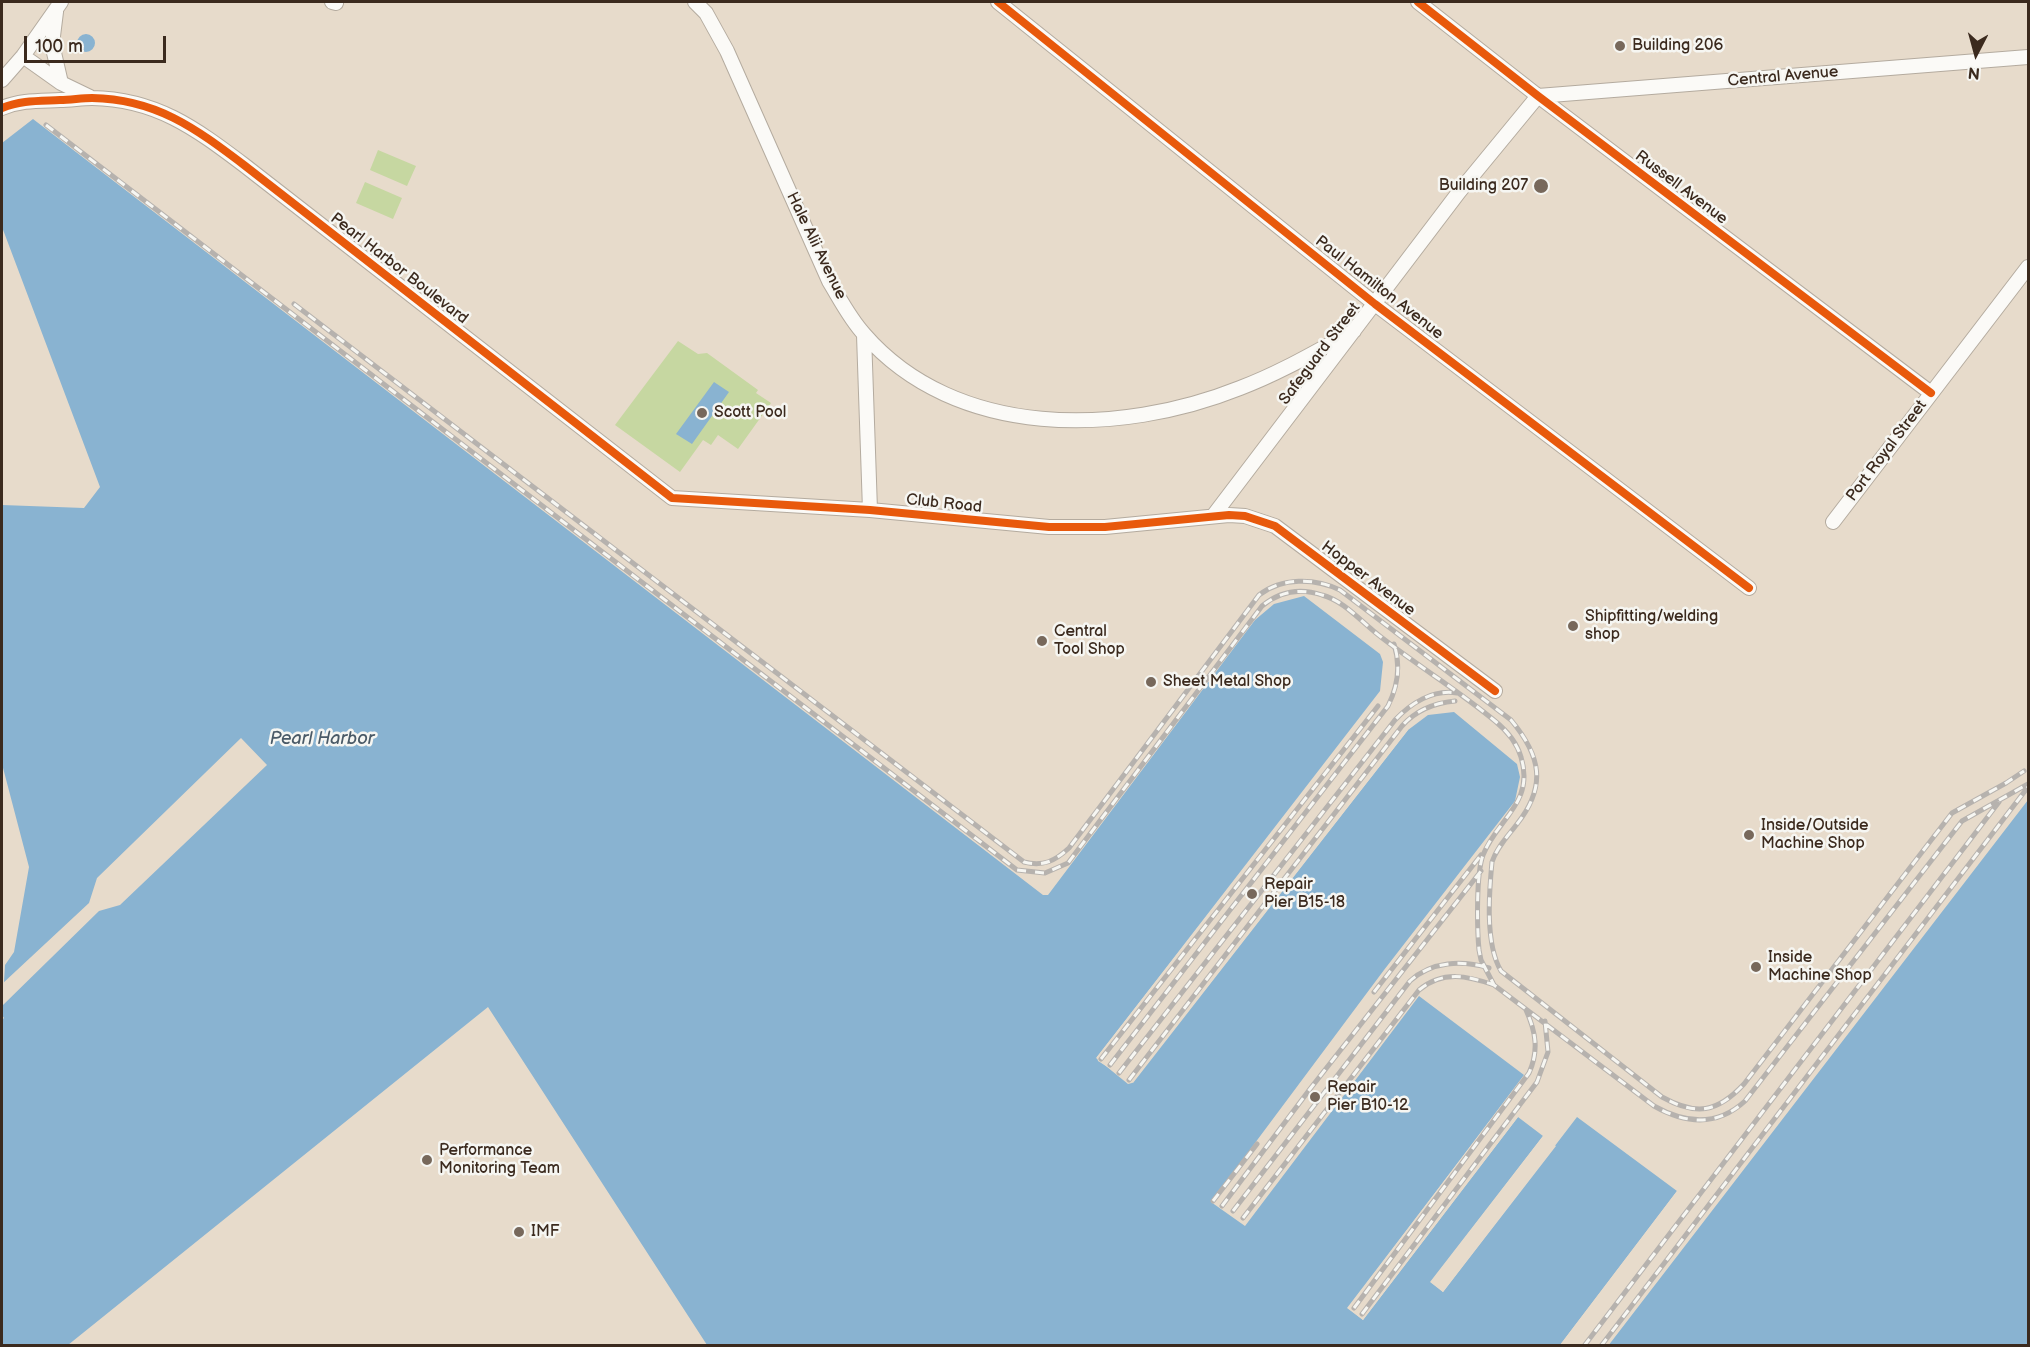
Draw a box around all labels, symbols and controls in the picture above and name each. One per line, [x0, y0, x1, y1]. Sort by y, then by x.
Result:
scale bar [27, 24, 170, 62]
north arrow [1946, 24, 2006, 84]
text: 100 m [35, 36, 83, 57]
place label: Building 206 [1632, 36, 1723, 56]
marker: Building 206 [1613, 39, 1627, 53]
text: N [1967, 62, 1981, 82]
street label: Central Avenue [1727, 63, 1839, 91]
street label: Russell Avenue [1631, 147, 1731, 229]
place label: Building 207 [1439, 176, 1528, 196]
marker: Building 207 [1532, 177, 1550, 195]
street label: Hale Alii Avenue [782, 189, 850, 303]
street label: Pearl Harbor Boulevard [326, 209, 472, 329]
street label: Paul Hamilton Avenue [1311, 232, 1447, 344]
street label: Safeguard Street [1275, 299, 1365, 409]
street label: Port Royal Street [1843, 397, 1931, 505]
place label: Scott Pool [714, 403, 786, 423]
marker: Scott Pool [695, 406, 709, 420]
street label: Club Road [905, 490, 983, 518]
street label: Hopper Avenue [1317, 537, 1419, 621]
place label: Shipfitting/welding shop [1585, 607, 1718, 645]
marker: Shipfitting/welding shop [1566, 619, 1580, 633]
place label: Central Tool Shop [1054, 622, 1125, 660]
marker: Central Tool Shop [1035, 634, 1049, 648]
place label: Sheet Metal Shop [1163, 672, 1291, 692]
marker: Sheet Metal Shop [1144, 675, 1158, 689]
water label: Pearl Harbor [270, 728, 374, 750]
place label: Inside/Outside Machine Shop [1761, 816, 1869, 854]
marker: Inside/Outside Machine Shop [1742, 828, 1756, 842]
place label: Repair Pier B15-18 [1264, 875, 1345, 913]
marker: Repair Pier B15-18 [1245, 887, 1259, 901]
place label: Inside Machine Shop [1768, 948, 1872, 986]
marker: Inside Machine Shop [1749, 960, 1763, 974]
place label: Repair Pier B10-12 [1327, 1078, 1408, 1116]
marker: Repair Pier B10-12 [1308, 1090, 1322, 1104]
place label: Performance Monitoring Team [439, 1141, 560, 1179]
marker: Performance Monitoring Team [420, 1153, 434, 1167]
place label: IMF [531, 1222, 559, 1242]
marker: IMF [512, 1225, 526, 1239]

